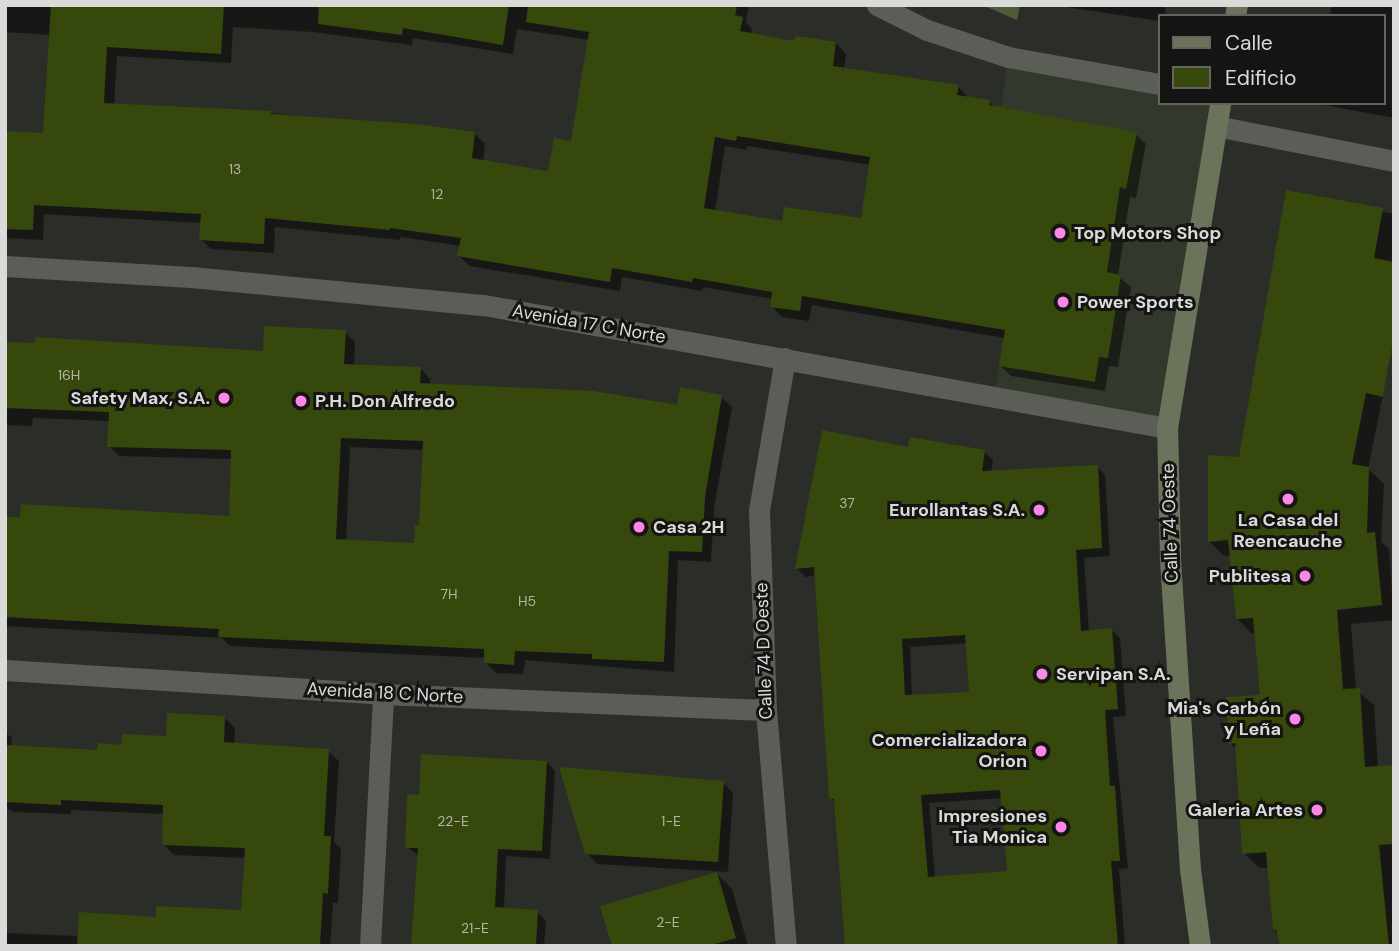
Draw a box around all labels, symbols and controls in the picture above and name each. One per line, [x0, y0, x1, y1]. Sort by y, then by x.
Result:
legend [1158, 14, 1385, 105]
text: Calle [1225, 29, 1273, 57]
text: Edificio [1225, 64, 1296, 92]
house number: 13 [229, 161, 241, 177]
house number: 12 [431, 186, 443, 202]
place label: Top Motors Shop [1074, 222, 1221, 244]
marker: Top Motors Shop [1052, 225, 1068, 241]
place label: Power Sports [1077, 291, 1194, 313]
marker: Power Sports [1055, 294, 1071, 310]
street label: Avenida 17 C Norte [511, 300, 667, 348]
house number: 16H [58, 367, 80, 383]
place label: Safety Max, S.A. [71, 387, 210, 409]
marker: Safety Max, S.A. [216, 390, 232, 406]
place label: P.H. Don Alfredo [315, 390, 455, 412]
marker: P.H. Don Alfredo [293, 393, 309, 409]
street label: Calle 74 Oeste [1157, 463, 1183, 583]
marker: La Casa del Reencauche [1280, 491, 1296, 507]
house number: 37 [839, 495, 855, 511]
place label: Eurollantas S.A. [889, 499, 1025, 521]
marker: Eurollantas S.A. [1031, 502, 1047, 518]
place label: La Casa del Reencauche [1233, 510, 1343, 552]
place label: Casa 2H [653, 516, 724, 538]
marker: Casa 2H [631, 519, 647, 535]
place label: Publitesa [1209, 565, 1291, 587]
marker: Publitesa [1297, 568, 1313, 584]
street label: Calle 74 D Oeste [751, 582, 777, 720]
house number: 7H [440, 586, 458, 602]
house number: H5 [518, 593, 536, 609]
place label: Servipan S.A. [1056, 663, 1171, 685]
marker: Servipan S.A. [1034, 666, 1050, 682]
street label: Avenida 18 C Norte [306, 678, 464, 708]
place label: Mia's Carbón y Leña [1167, 698, 1281, 740]
marker: Mia's Carbón y Leña [1287, 711, 1303, 727]
place label: Comercializadora Orion [872, 730, 1027, 772]
marker: Comercializadora Orion [1033, 743, 1049, 759]
place label: Galeria Artes [1188, 799, 1303, 821]
marker: Galeria Artes [1309, 802, 1325, 818]
place label: Impresiones Tia Monica [938, 806, 1047, 848]
house number: 22-E [437, 813, 469, 829]
house number: 1-E [661, 813, 681, 829]
marker: Impresiones Tia Monica [1053, 819, 1069, 835]
house number: 2-E [656, 914, 680, 930]
house number: 21-E [461, 920, 489, 936]

